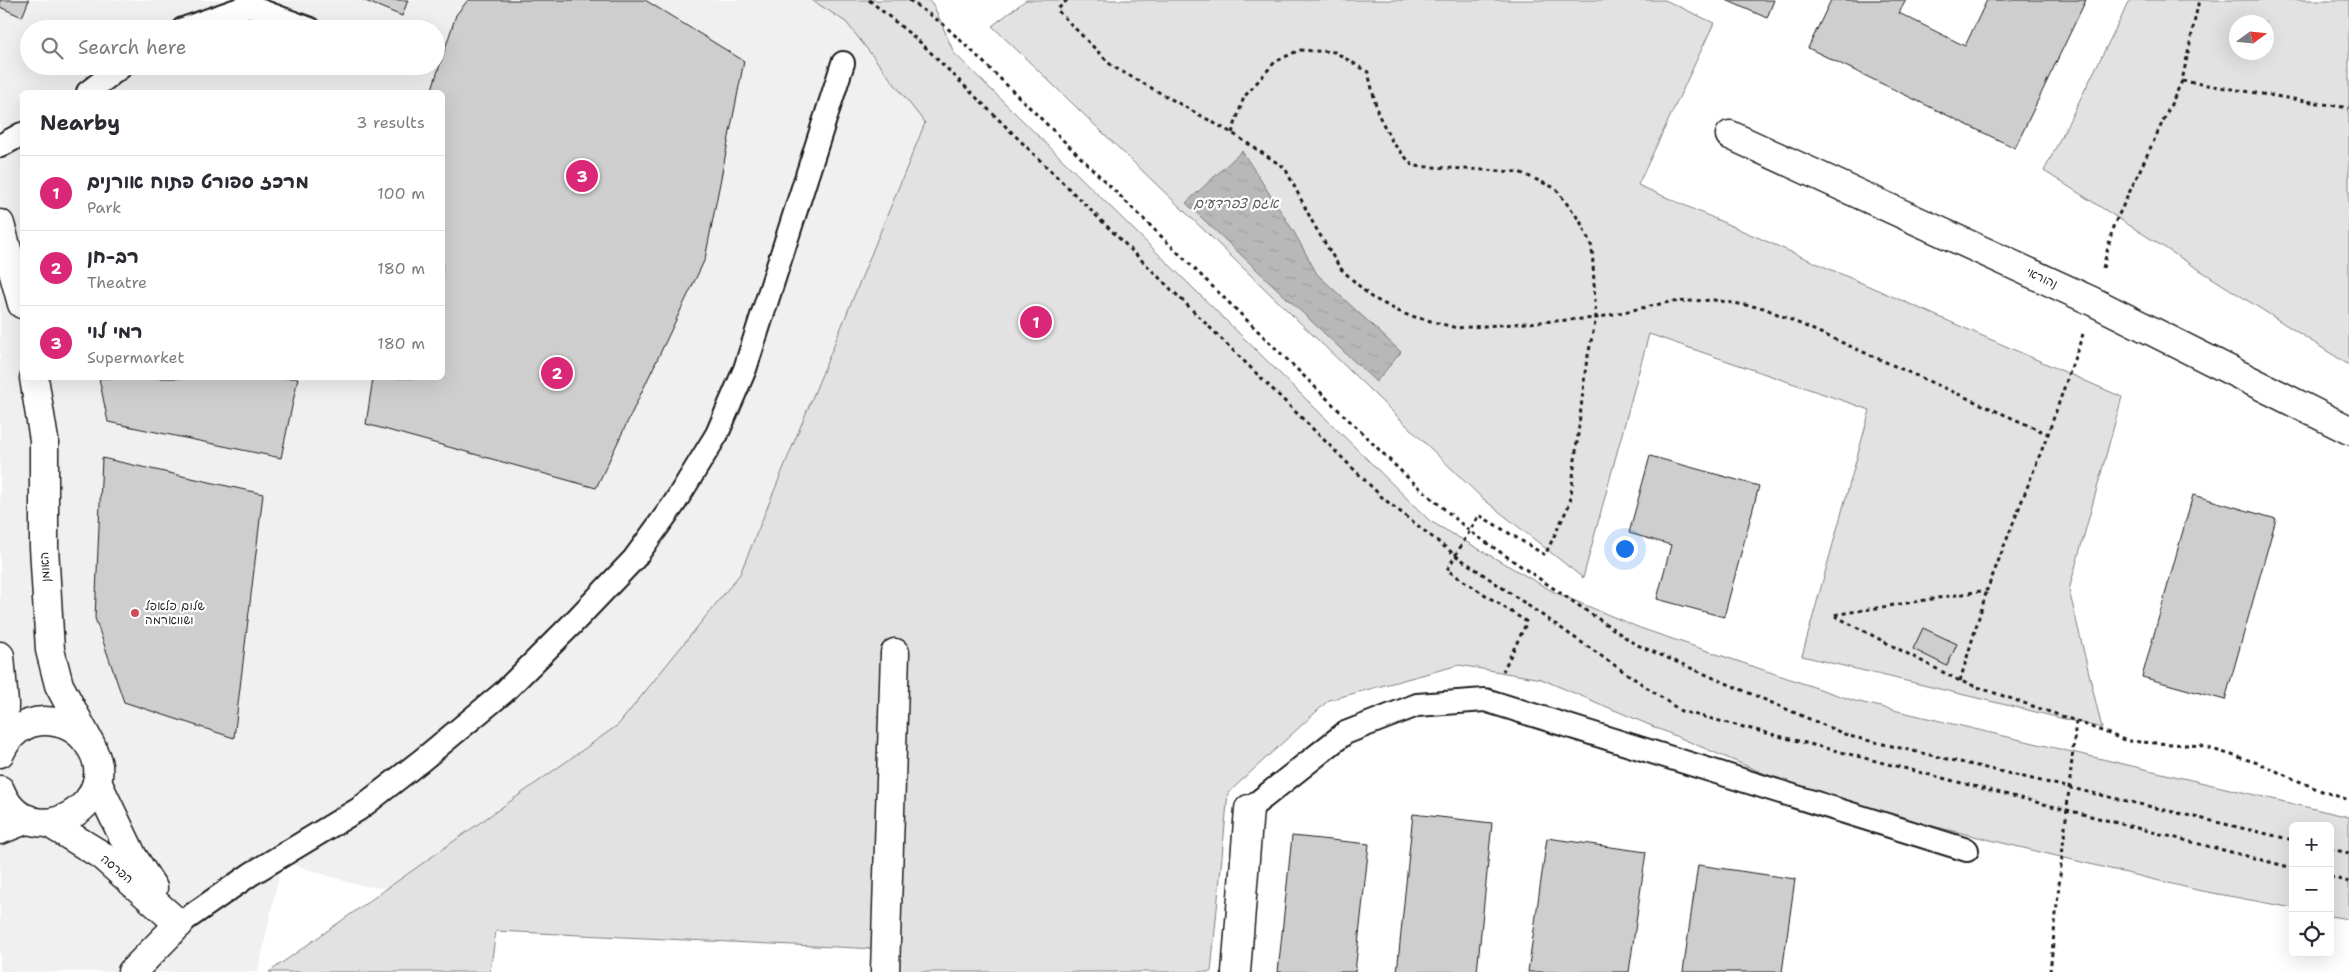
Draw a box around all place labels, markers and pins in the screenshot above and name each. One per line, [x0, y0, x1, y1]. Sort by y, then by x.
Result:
pin: 3 [566, 157, 598, 195]
pin: 1 [1020, 303, 1052, 341]
pin: 2 [541, 354, 573, 392]
place label: שלום פלאפל ושווארמה [145, 598, 205, 628]
marker: שלום פלאפל ושווארמה [129, 607, 141, 619]

